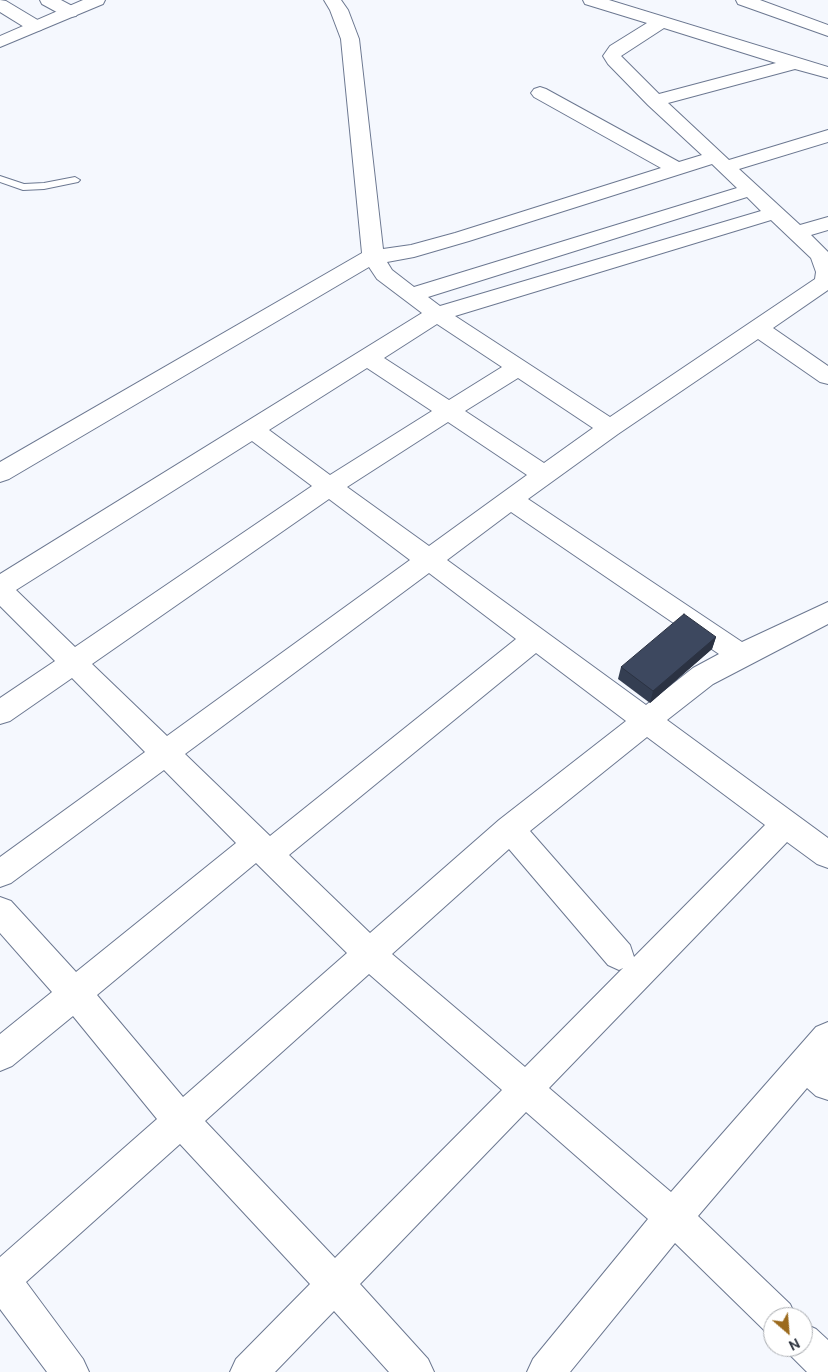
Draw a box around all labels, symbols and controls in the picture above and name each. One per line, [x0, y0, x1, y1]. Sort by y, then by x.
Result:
north arrow [763, 1307, 813, 1357]
text: N [786, 1335, 803, 1354]

